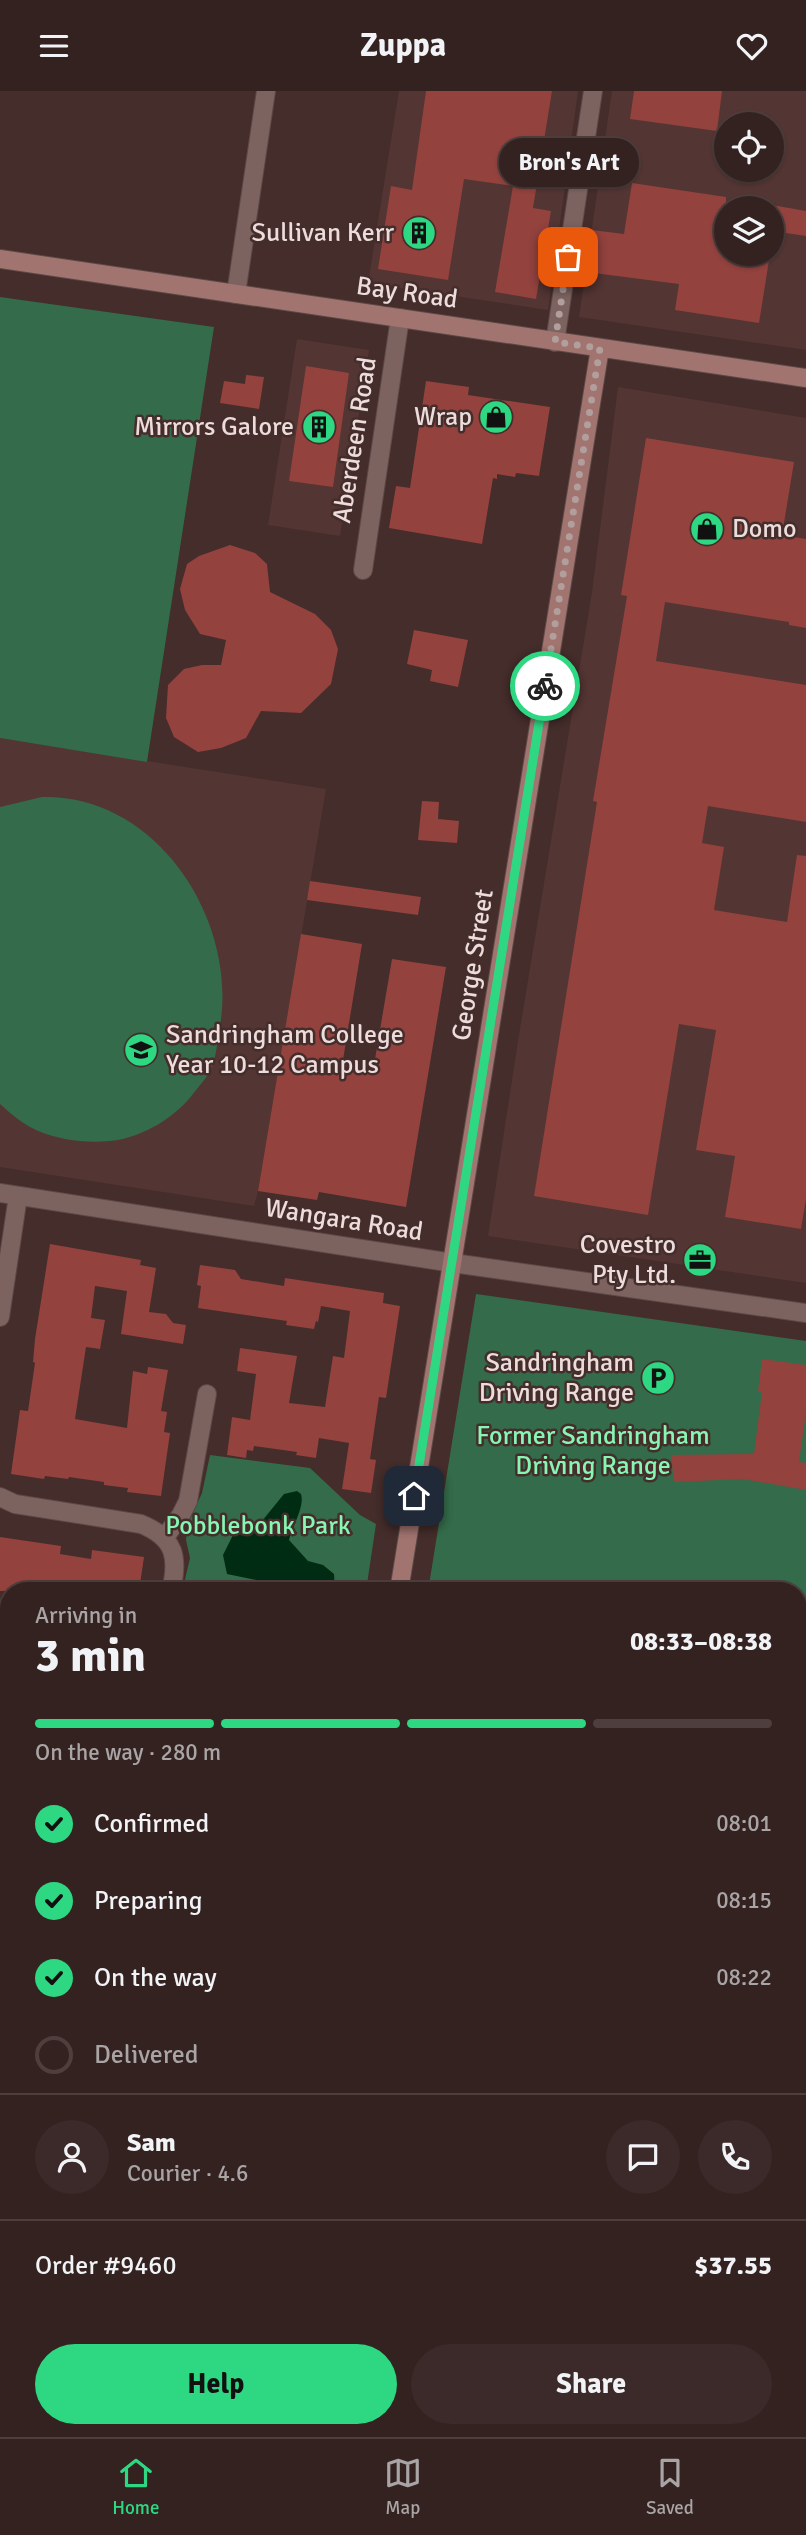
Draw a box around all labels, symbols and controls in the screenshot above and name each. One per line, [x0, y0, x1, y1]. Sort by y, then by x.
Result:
text: Zuppa [360, 26, 446, 65]
icon: menu [35, 27, 73, 65]
icon: heart [733, 27, 771, 65]
map controls [714, 112, 784, 266]
button: locate [714, 112, 784, 182]
callout: Bron's Art [498, 138, 638, 187]
text: Bron's Art [518, 148, 620, 177]
button: layers [714, 196, 784, 266]
building icon: Sullivan Kerr [400, 214, 438, 252]
place label: Sullivan Kerr [252, 217, 394, 249]
pin [538, 227, 598, 287]
icon: bag [549, 238, 587, 276]
street label: Bay Road [354, 270, 460, 316]
street label: Aberdeen Road [326, 355, 384, 525]
shop icon: Wrap [477, 398, 515, 436]
place label: Wrap [414, 401, 472, 433]
building icon: Mirrors Galore [300, 408, 338, 446]
place label: Mirrors Galore [134, 411, 294, 443]
shop icon: Domo [688, 510, 726, 548]
place label: Domo [732, 513, 797, 545]
courier [510, 651, 580, 721]
icon: bike [526, 667, 564, 705]
street label: George Street [445, 887, 501, 1043]
place label: Sandringham College Year 10-12 Campus [166, 1019, 404, 1081]
school or university icon: Sandringham College Year 10-12 Campus [122, 1031, 160, 1069]
street label: Wangara Road [263, 1192, 425, 1248]
place label: Covestro Pty Ltd. [580, 1229, 676, 1291]
office icon: Covestro Pty Ltd. [681, 1241, 719, 1279]
place label: Sandringham Driving Range [479, 1347, 634, 1409]
parking icon: Sandringham Driving Range [639, 1359, 677, 1397]
park label: Former Sandringham Driving Range [476, 1420, 710, 1482]
pin [384, 1466, 444, 1526]
icon: home [395, 1477, 433, 1515]
park label: Pobblebonk Park [165, 1510, 351, 1542]
text: Arriving in [35, 1601, 137, 1630]
text: 08:33–08:38 [630, 1626, 772, 1658]
text: 3 min [35, 1628, 146, 1684]
text: On the way · 280 m [35, 1738, 221, 1767]
icon: check [35, 1805, 73, 1843]
text: Confirmed [94, 1808, 209, 1840]
text: 08:01 [716, 1809, 772, 1838]
icon: check [35, 1882, 73, 1920]
text: Preparing [94, 1885, 202, 1917]
text: 08:15 [716, 1886, 772, 1915]
icon: check [35, 1959, 73, 1997]
text: On the way [94, 1962, 217, 1994]
text: 08:22 [716, 1963, 772, 1992]
text: Delivered [94, 2039, 199, 2071]
button: person [35, 2120, 109, 2194]
button: chat [606, 2120, 680, 2194]
button: phone [698, 2120, 772, 2194]
text: Sam [127, 2127, 176, 2159]
text: Courier · 4.6 [127, 2159, 248, 2188]
text: Order #9460 [35, 2250, 176, 2282]
text: $37.55 [694, 2250, 772, 2282]
button: Help [35, 2344, 397, 2424]
button: Share [411, 2344, 772, 2424]
tab: Home [112, 2454, 159, 2520]
tab: Map [384, 2454, 422, 2520]
tab: Saved [646, 2454, 694, 2520]

